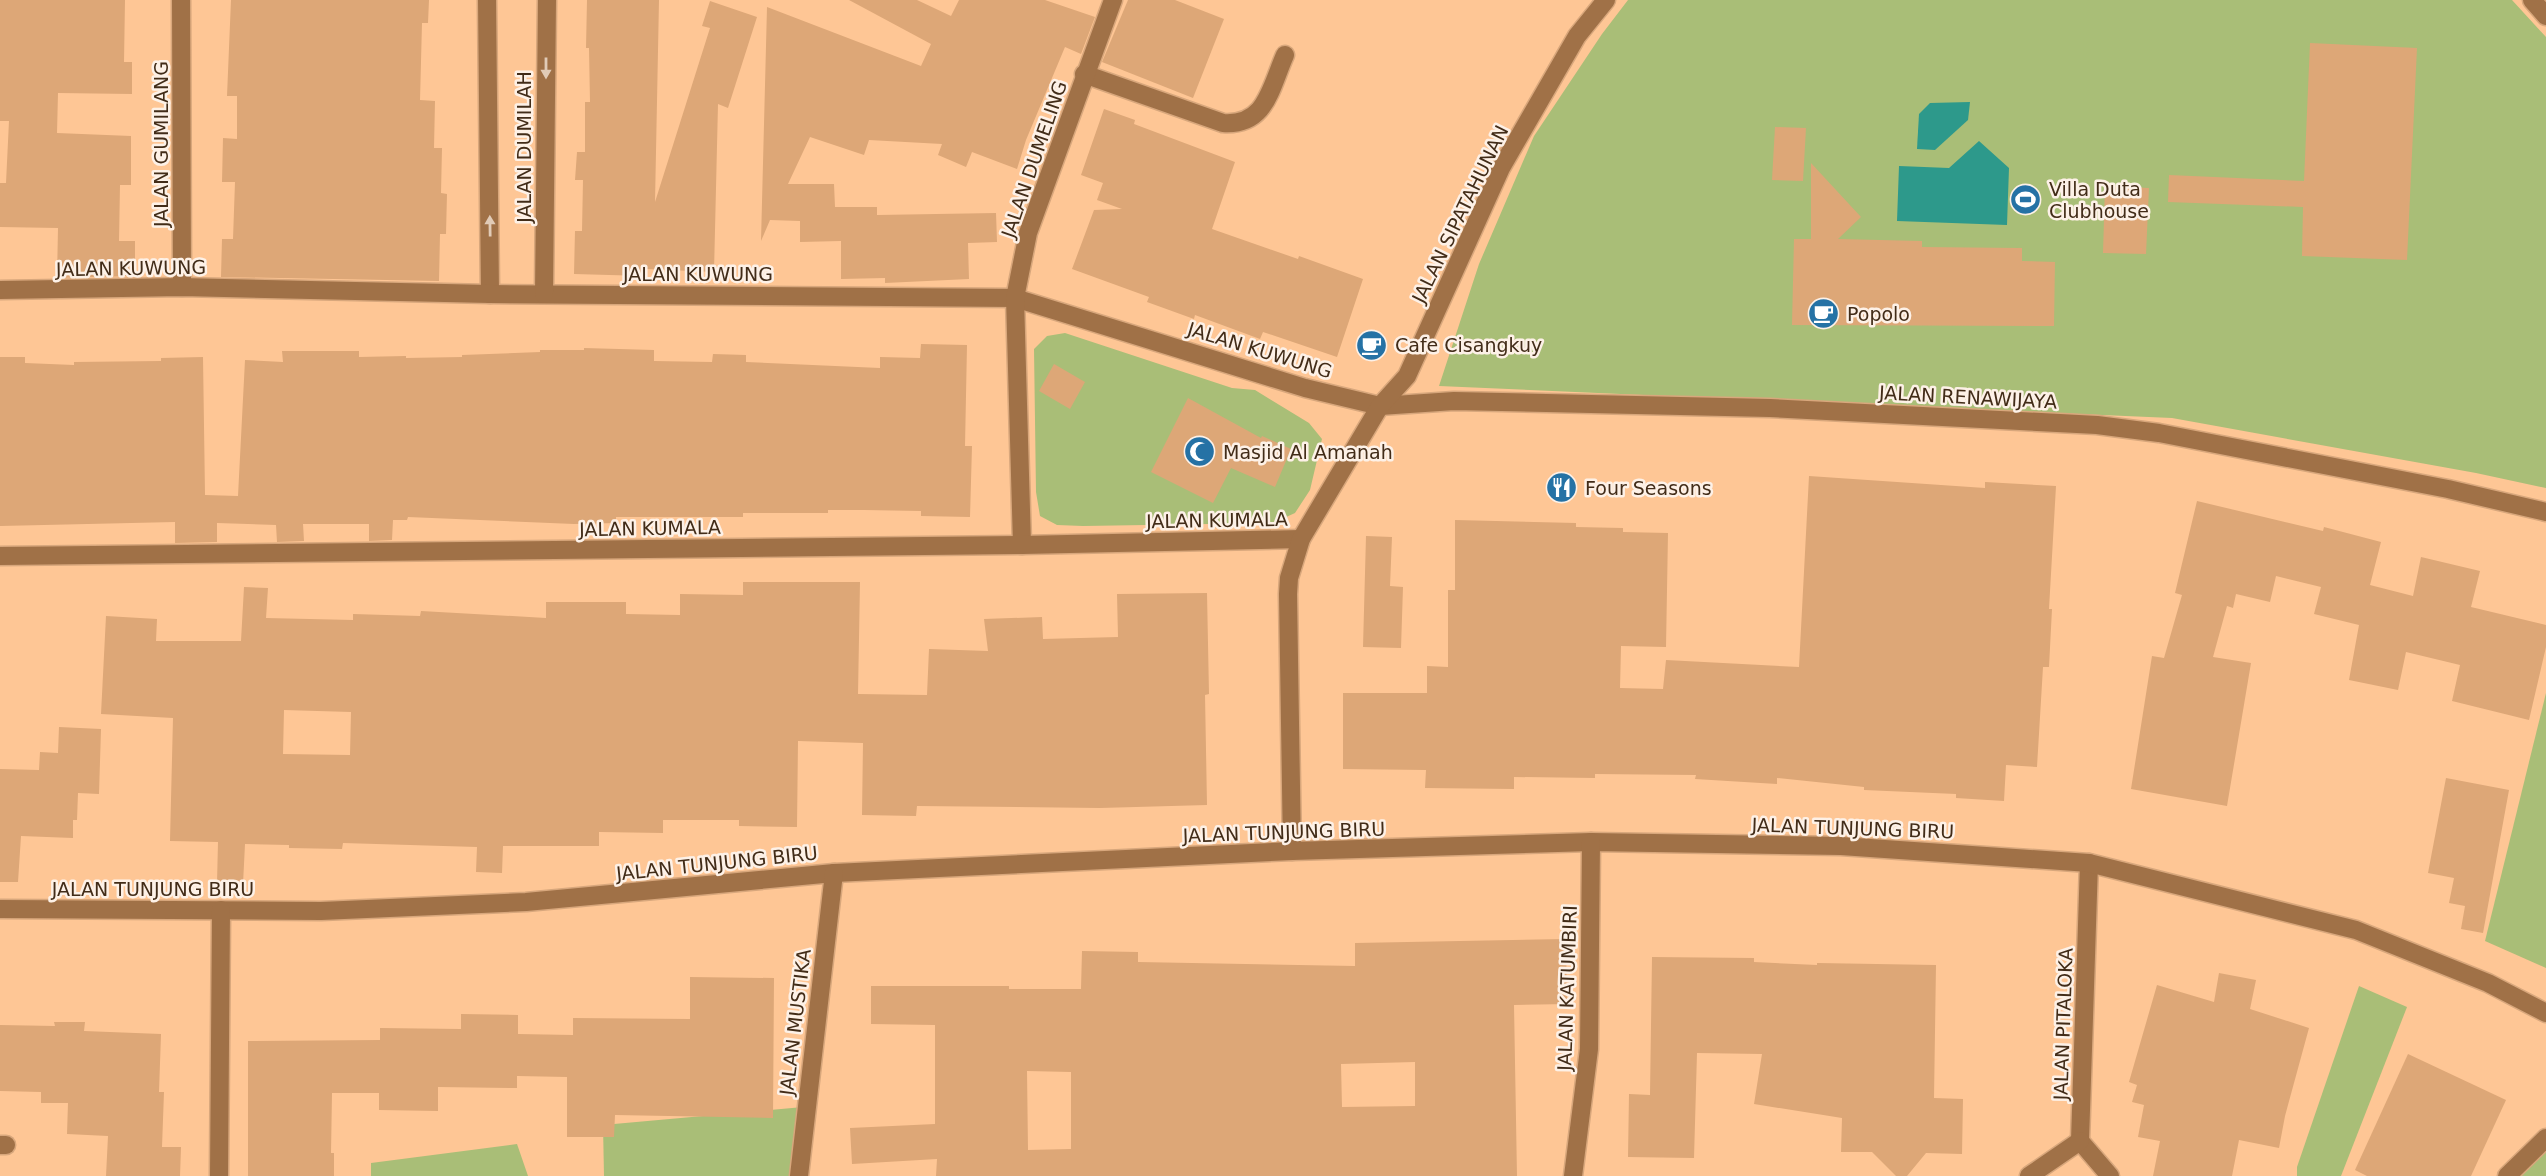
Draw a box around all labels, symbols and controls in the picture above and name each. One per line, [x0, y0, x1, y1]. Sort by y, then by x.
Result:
one-way arrow [540, 57, 552, 79]
street label: JALAN GUMILANG [150, 61, 172, 228]
street label: JALAN DUMILAH [513, 71, 535, 224]
street label: JALAN DUMELING [996, 78, 1071, 241]
street label: JALAN SIPATAHUNAN [1407, 122, 1513, 307]
place label: Villa Duta Clubhouse [2049, 178, 2149, 222]
sports icon: Villa Duta Clubhouse [2009, 183, 2043, 217]
one-way arrow [484, 215, 496, 237]
street label: JALAN KUWUNG [55, 256, 206, 280]
street label: JALAN KUWUNG [622, 263, 773, 285]
cafe icon: Popolo [1807, 297, 1841, 331]
place label: Popolo [1847, 303, 1910, 325]
street label: JALAN KUWUNG [1184, 317, 1335, 382]
cafe icon: Cafe Cisangkuy [1355, 328, 1389, 362]
place label: Cafe Cisangkuy [1395, 334, 1542, 356]
street label: JALAN RENAWIJAYA [1877, 381, 2058, 413]
mosque icon: Masjid Al Amanah [1183, 435, 1217, 469]
place label: Masjid Al Amanah [1223, 441, 1393, 463]
restaurant icon: Four Seasons [1545, 471, 1579, 505]
place label: Four Seasons [1585, 477, 1712, 499]
street label: JALAN KUMALA [1145, 508, 1288, 532]
street label: JALAN KUMALA [578, 516, 721, 540]
street label: JALAN TUNJUNG BIRU [1750, 813, 1955, 843]
street label: JALAN TUNJUNG BIRU [1181, 817, 1386, 847]
street label: JALAN TUNJUNG BIRU [614, 841, 819, 885]
street label: JALAN TUNJUNG BIRU [51, 878, 254, 900]
street label: JALAN KATUMBIRI [1553, 905, 1581, 1072]
street label: JALAN PITALOKA [2049, 947, 2077, 1102]
street label: JALAN MUSTIKA [775, 948, 815, 1097]

